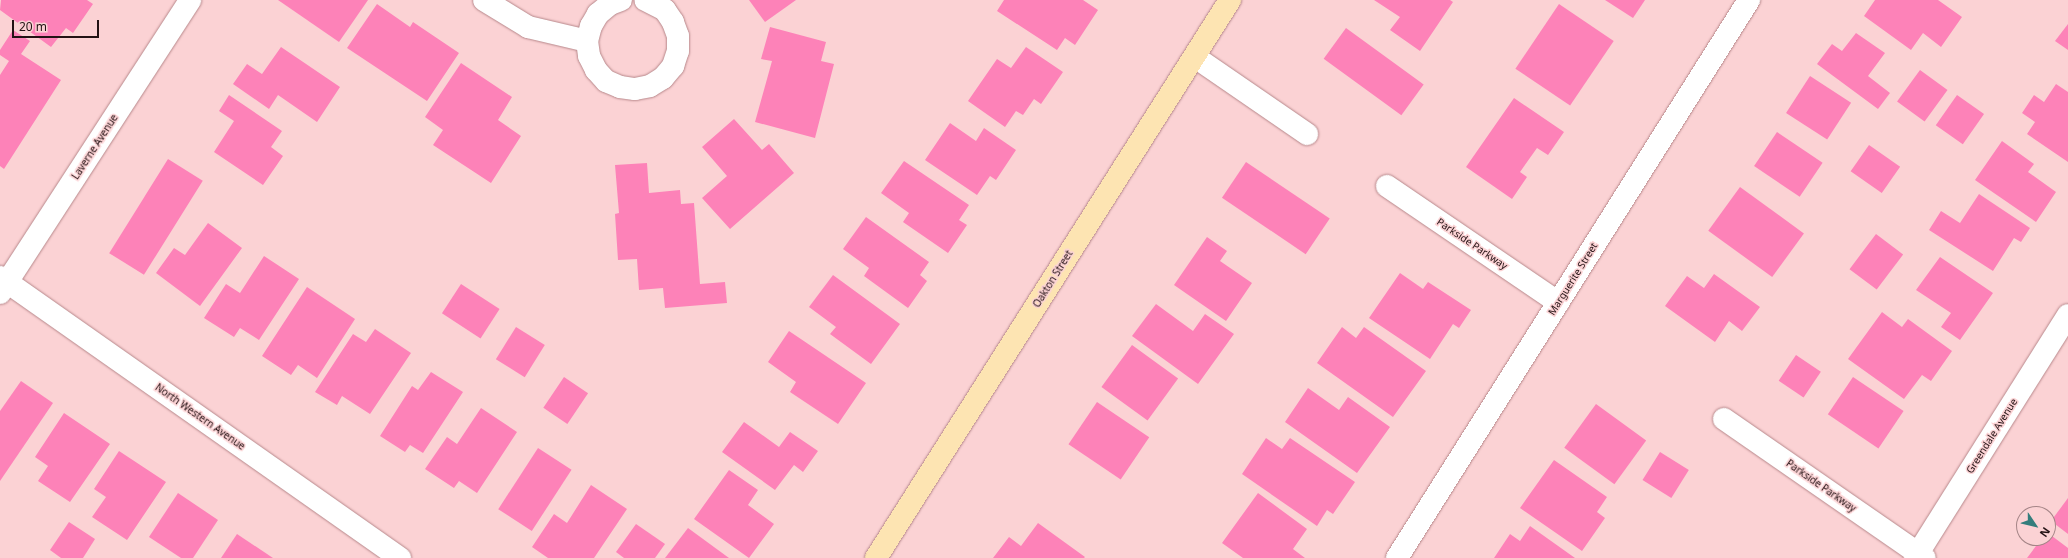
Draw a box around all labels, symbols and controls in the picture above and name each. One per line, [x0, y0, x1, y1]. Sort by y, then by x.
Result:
scale bar [14, 12, 101, 38]
text: 20 m [19, 18, 47, 35]
street label: Laverne Avenue [69, 112, 121, 182]
street label: Parkside Parkway [1434, 216, 1510, 272]
street label: Marguerite Street [1546, 241, 1600, 317]
street label: Oakton Street [1031, 248, 1075, 310]
street label: North Western Avenue [153, 381, 247, 453]
street label: Greendale Avenue [1964, 396, 2020, 476]
street label: Parkside Parkway [1784, 457, 1858, 515]
north arrow [2016, 506, 2056, 546]
text: N [2037, 525, 2054, 541]

